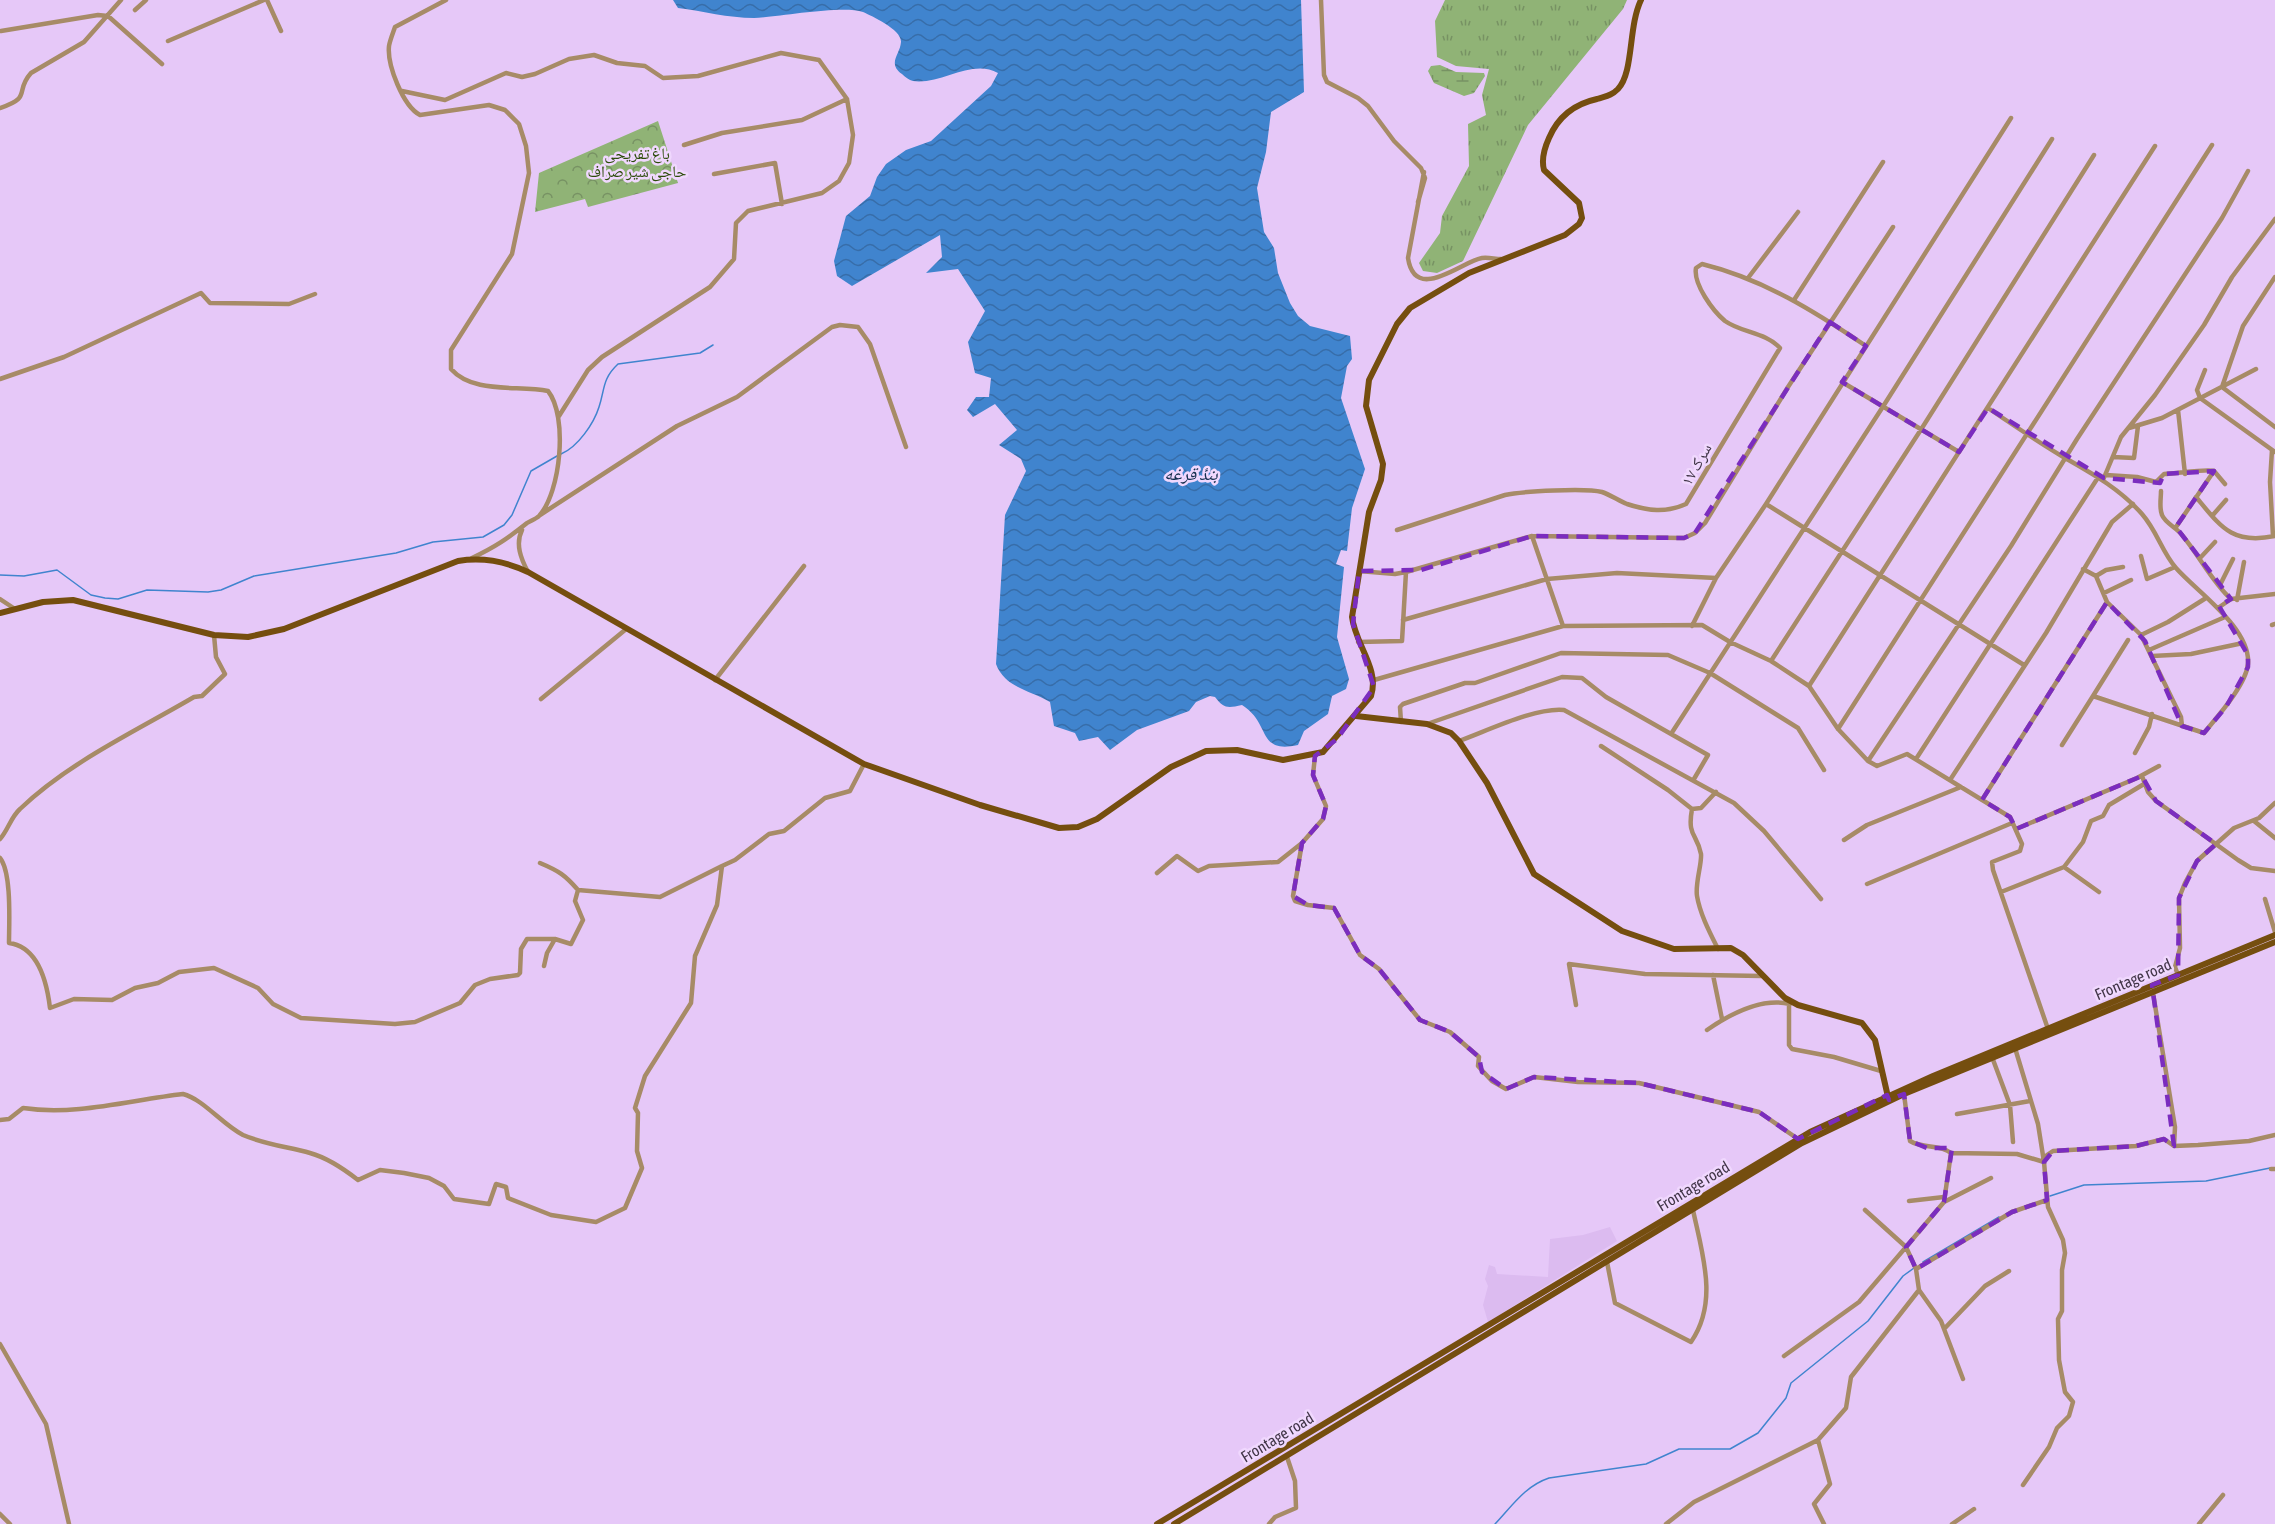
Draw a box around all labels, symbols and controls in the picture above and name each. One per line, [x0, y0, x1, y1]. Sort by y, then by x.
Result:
park label: باغ تفریحی حاجی شیر صراف [588, 144, 686, 182]
street label: سرک ۱۷ [1677, 440, 1716, 489]
water label: بندٔ قرغه [1164, 463, 1219, 484]
street label: Frontage road [2092, 955, 2174, 1004]
street label: Frontage road [1653, 1157, 1733, 1216]
street label: Frontage road [1237, 1408, 1317, 1467]

